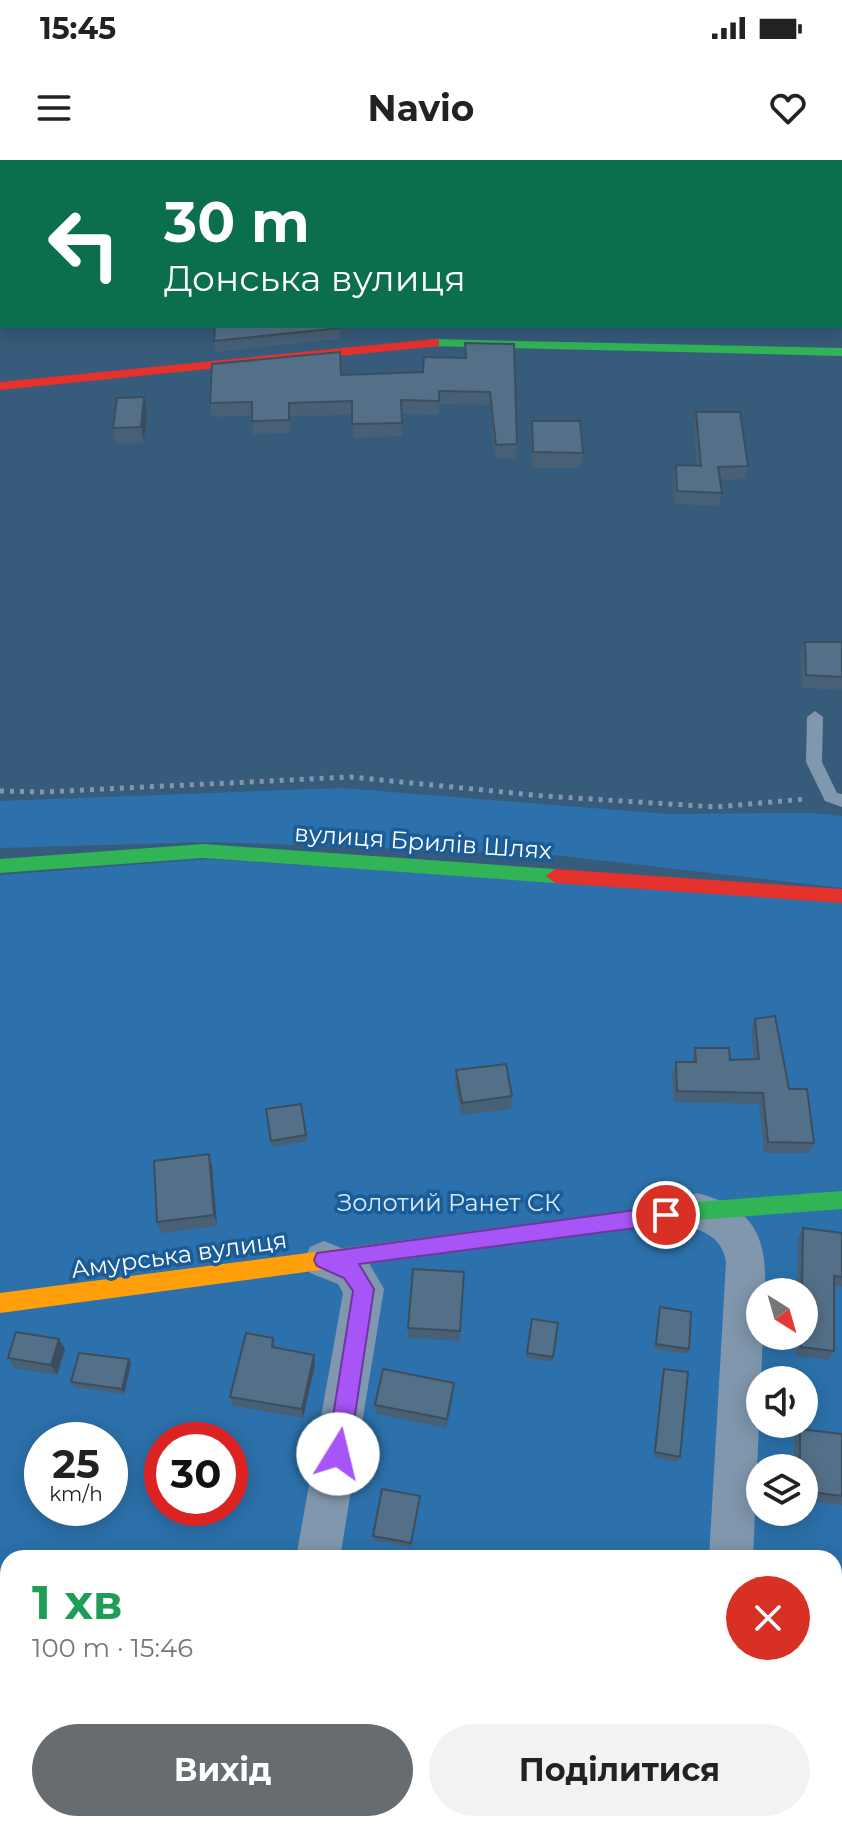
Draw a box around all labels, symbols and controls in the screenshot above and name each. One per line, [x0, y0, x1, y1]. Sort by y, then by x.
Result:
text: 15:45 [40, 10, 116, 47]
icon: menu [32, 86, 76, 130]
text: Navio [368, 86, 474, 130]
icon: heart [766, 86, 810, 130]
text: 30 m [164, 188, 310, 256]
icon: left [32, 192, 136, 296]
text: Донська вулиця [164, 256, 466, 300]
street label: вулиця Брилів Шлях [293, 818, 553, 865]
pin [632, 1181, 700, 1249]
park label: Золотий Ранет СК [337, 1188, 561, 1217]
icon: arrive [644, 1193, 688, 1237]
street label: Амурська вулиця [69, 1225, 289, 1284]
north arrow [746, 1278, 818, 1350]
map controls [746, 1278, 818, 1526]
button: sound [746, 1366, 818, 1438]
position arrow [296, 1412, 380, 1496]
speed limit sign: 30 [144, 1422, 248, 1526]
text: 25 [52, 1439, 100, 1488]
button: layers [746, 1454, 818, 1526]
text: km/h [49, 1482, 103, 1506]
text: 1 хв [32, 1573, 123, 1631]
button: close [726, 1576, 810, 1660]
text: 100 m · 15:46 [32, 1632, 193, 1664]
button: Вихід [32, 1724, 413, 1816]
button: Поділитися [429, 1724, 810, 1816]

